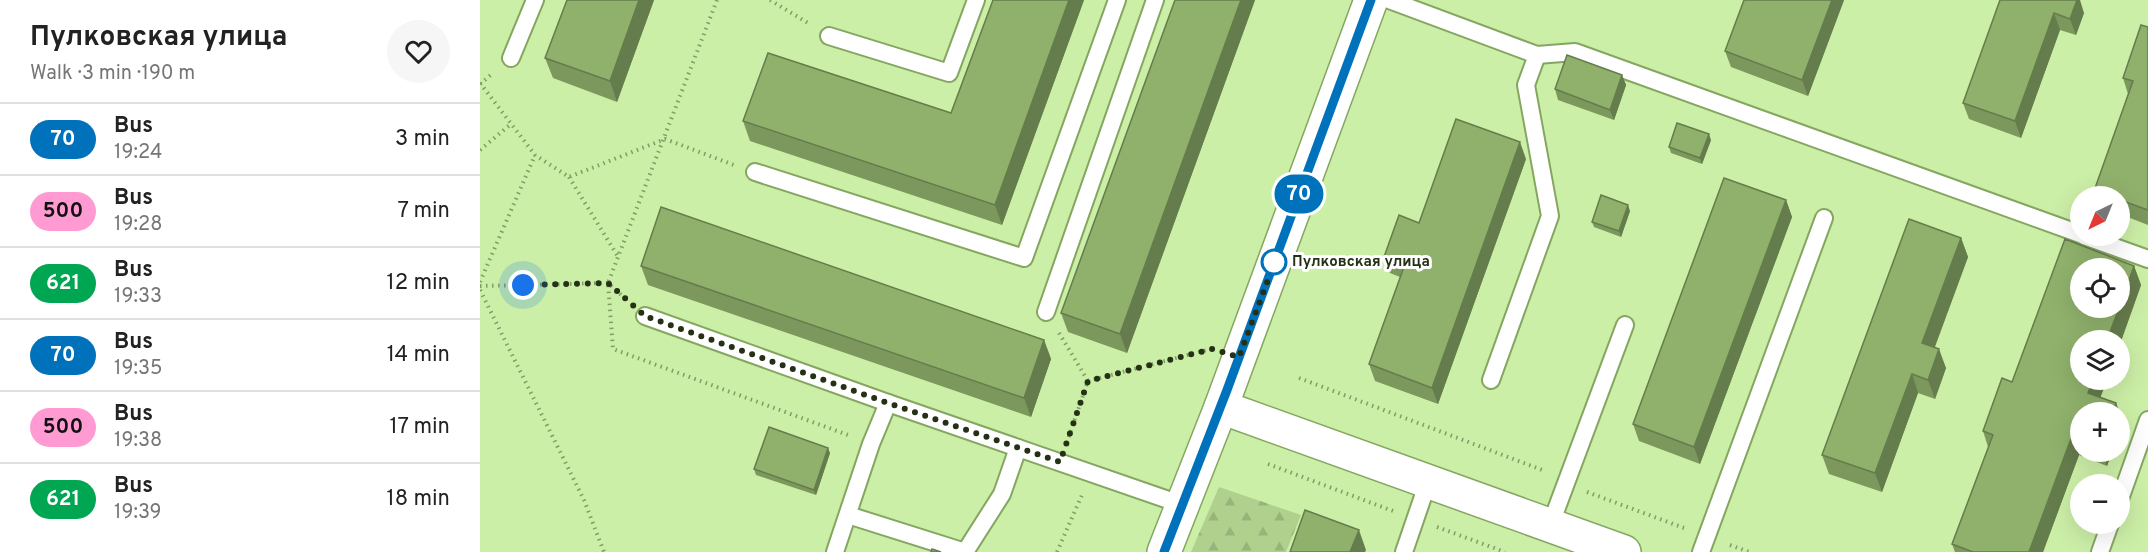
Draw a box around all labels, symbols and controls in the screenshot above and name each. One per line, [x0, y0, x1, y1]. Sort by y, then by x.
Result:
text: Пулковская улица [30, 20, 287, 56]
button: heart [387, 20, 450, 83]
text: Walk · 3 min · 190 m [30, 61, 195, 87]
text: Bus [114, 113, 153, 140]
text: 70 [50, 126, 76, 153]
text: 3 min [395, 126, 450, 153]
text: 19:24 [114, 140, 162, 166]
line badge: 70 [1272, 174, 1326, 214]
text: 70 [1286, 181, 1312, 208]
text: Bus [114, 185, 153, 212]
north arrow [2070, 186, 2130, 246]
map controls [2070, 186, 2130, 534]
text: 500 [43, 198, 83, 225]
text: 7 min [398, 198, 450, 225]
text: 19:28 [114, 212, 162, 238]
marker: Пулковская улица [1261, 249, 1287, 275]
place label: Пулковская улица [1292, 253, 1430, 272]
text: Bus [114, 257, 153, 284]
button: locate [2070, 258, 2130, 318]
text: 621 [46, 270, 80, 297]
text: 12 min [387, 270, 450, 297]
your location [508, 270, 538, 300]
text: 19:33 [114, 284, 162, 310]
text: Bus [114, 329, 153, 356]
button: layers [2070, 330, 2130, 390]
text: 70 [50, 342, 76, 369]
text: 14 min [387, 342, 450, 369]
text: 19:35 [114, 356, 162, 382]
text: Bus [114, 401, 153, 428]
button: + [2070, 402, 2130, 462]
text: 500 [43, 414, 83, 441]
text: 17 min [390, 414, 450, 441]
text: 19:38 [114, 428, 162, 454]
text: Bus [114, 473, 153, 500]
button: − [2070, 474, 2130, 534]
text: 621 [46, 486, 80, 513]
text: 18 min [387, 486, 450, 513]
text: 19:39 [114, 500, 161, 526]

